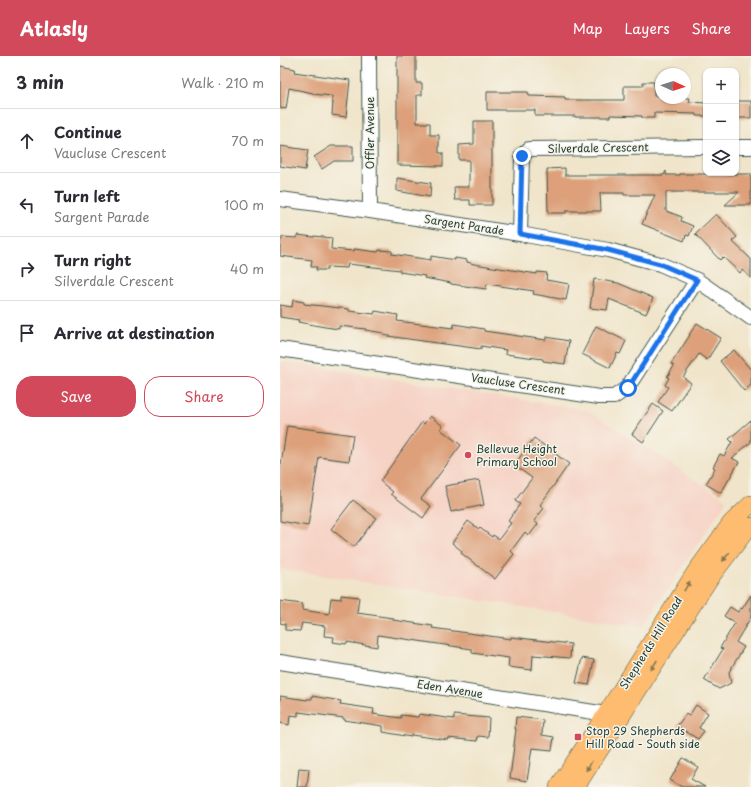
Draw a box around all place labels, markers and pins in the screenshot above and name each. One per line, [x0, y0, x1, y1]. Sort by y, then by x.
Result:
place label: Bellevue Height Primary School [476, 440, 558, 470]
marker: Bellevue Height Primary School [463, 450, 473, 460]
place label: Stop 29 Shepherds Hill Road - South side [586, 722, 700, 752]
marker: Stop 29 Shepherds Hill Road - South side [573, 732, 583, 742]

